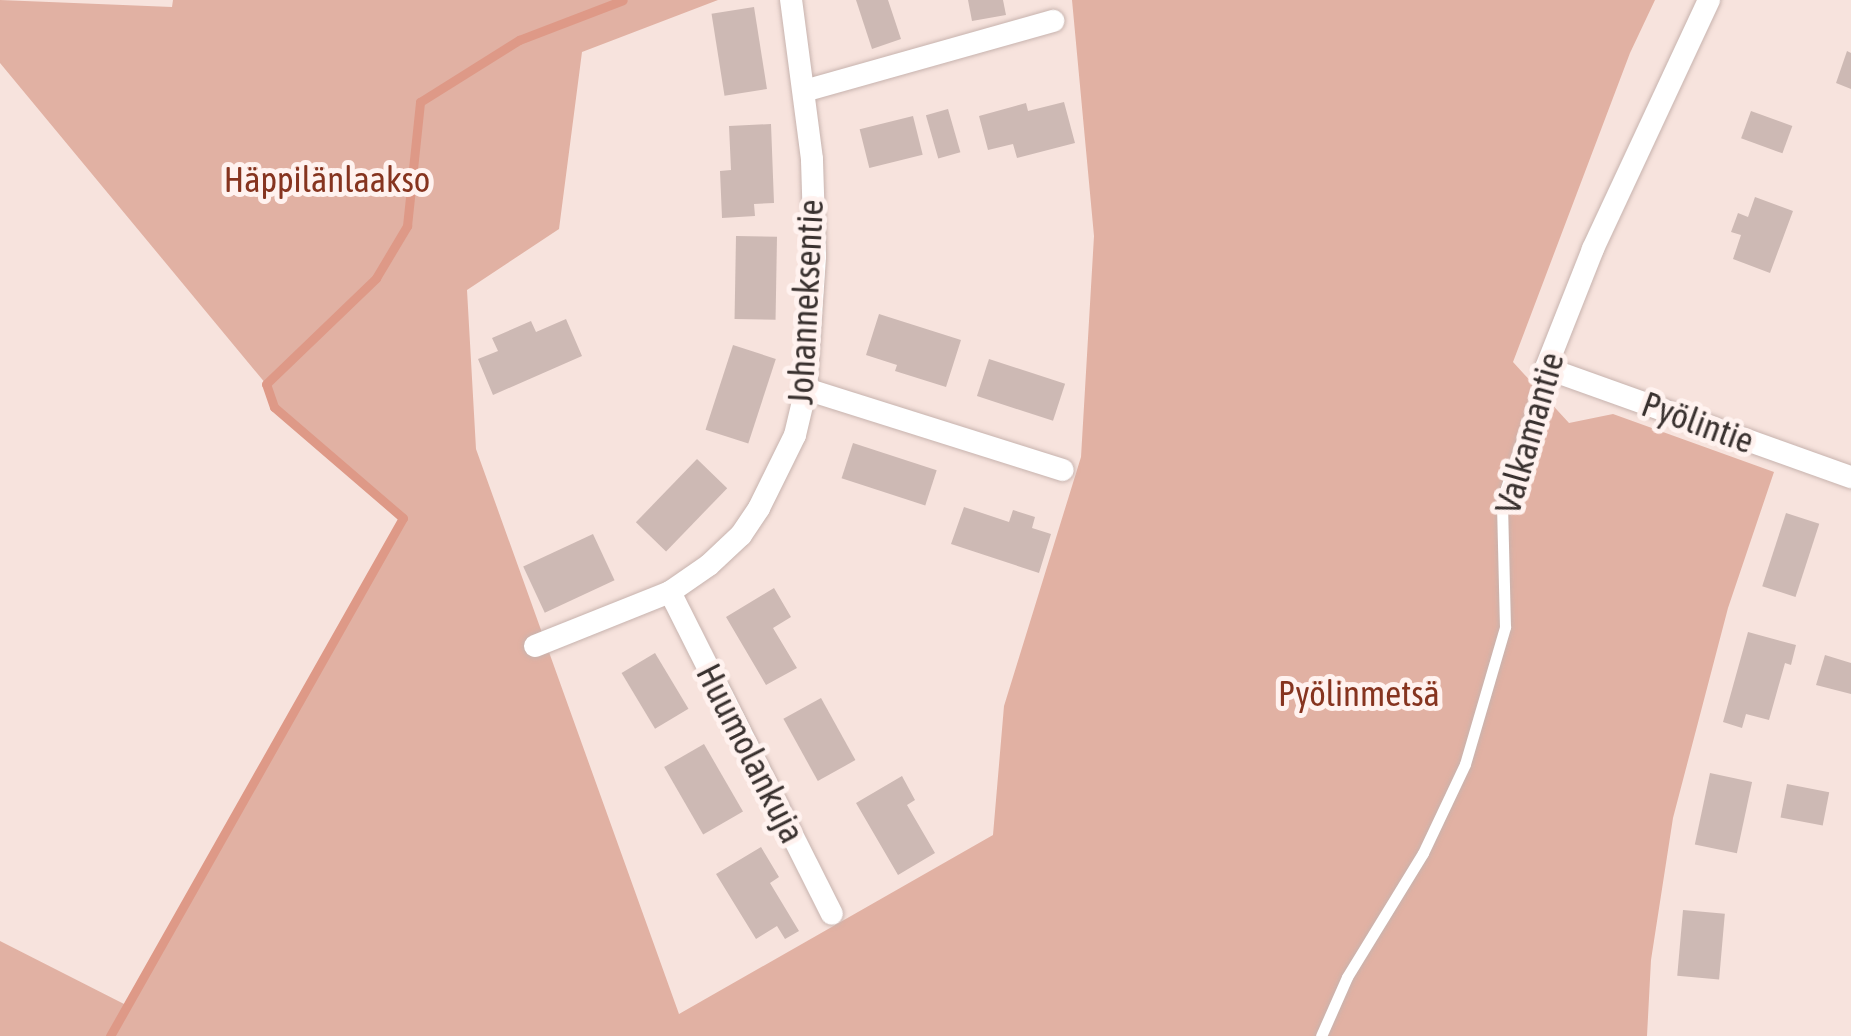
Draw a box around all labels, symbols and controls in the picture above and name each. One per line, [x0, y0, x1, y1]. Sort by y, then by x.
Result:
park label: Häppilänlaakso [224, 158, 430, 200]
street label: Johanneksentie [779, 198, 831, 406]
street label: Valkamantie [1486, 348, 1572, 518]
street label: Pyölintie [1636, 382, 1760, 462]
street label: Huumolankuja [688, 657, 814, 849]
park label: Pyölinmetsä [1278, 672, 1440, 714]

